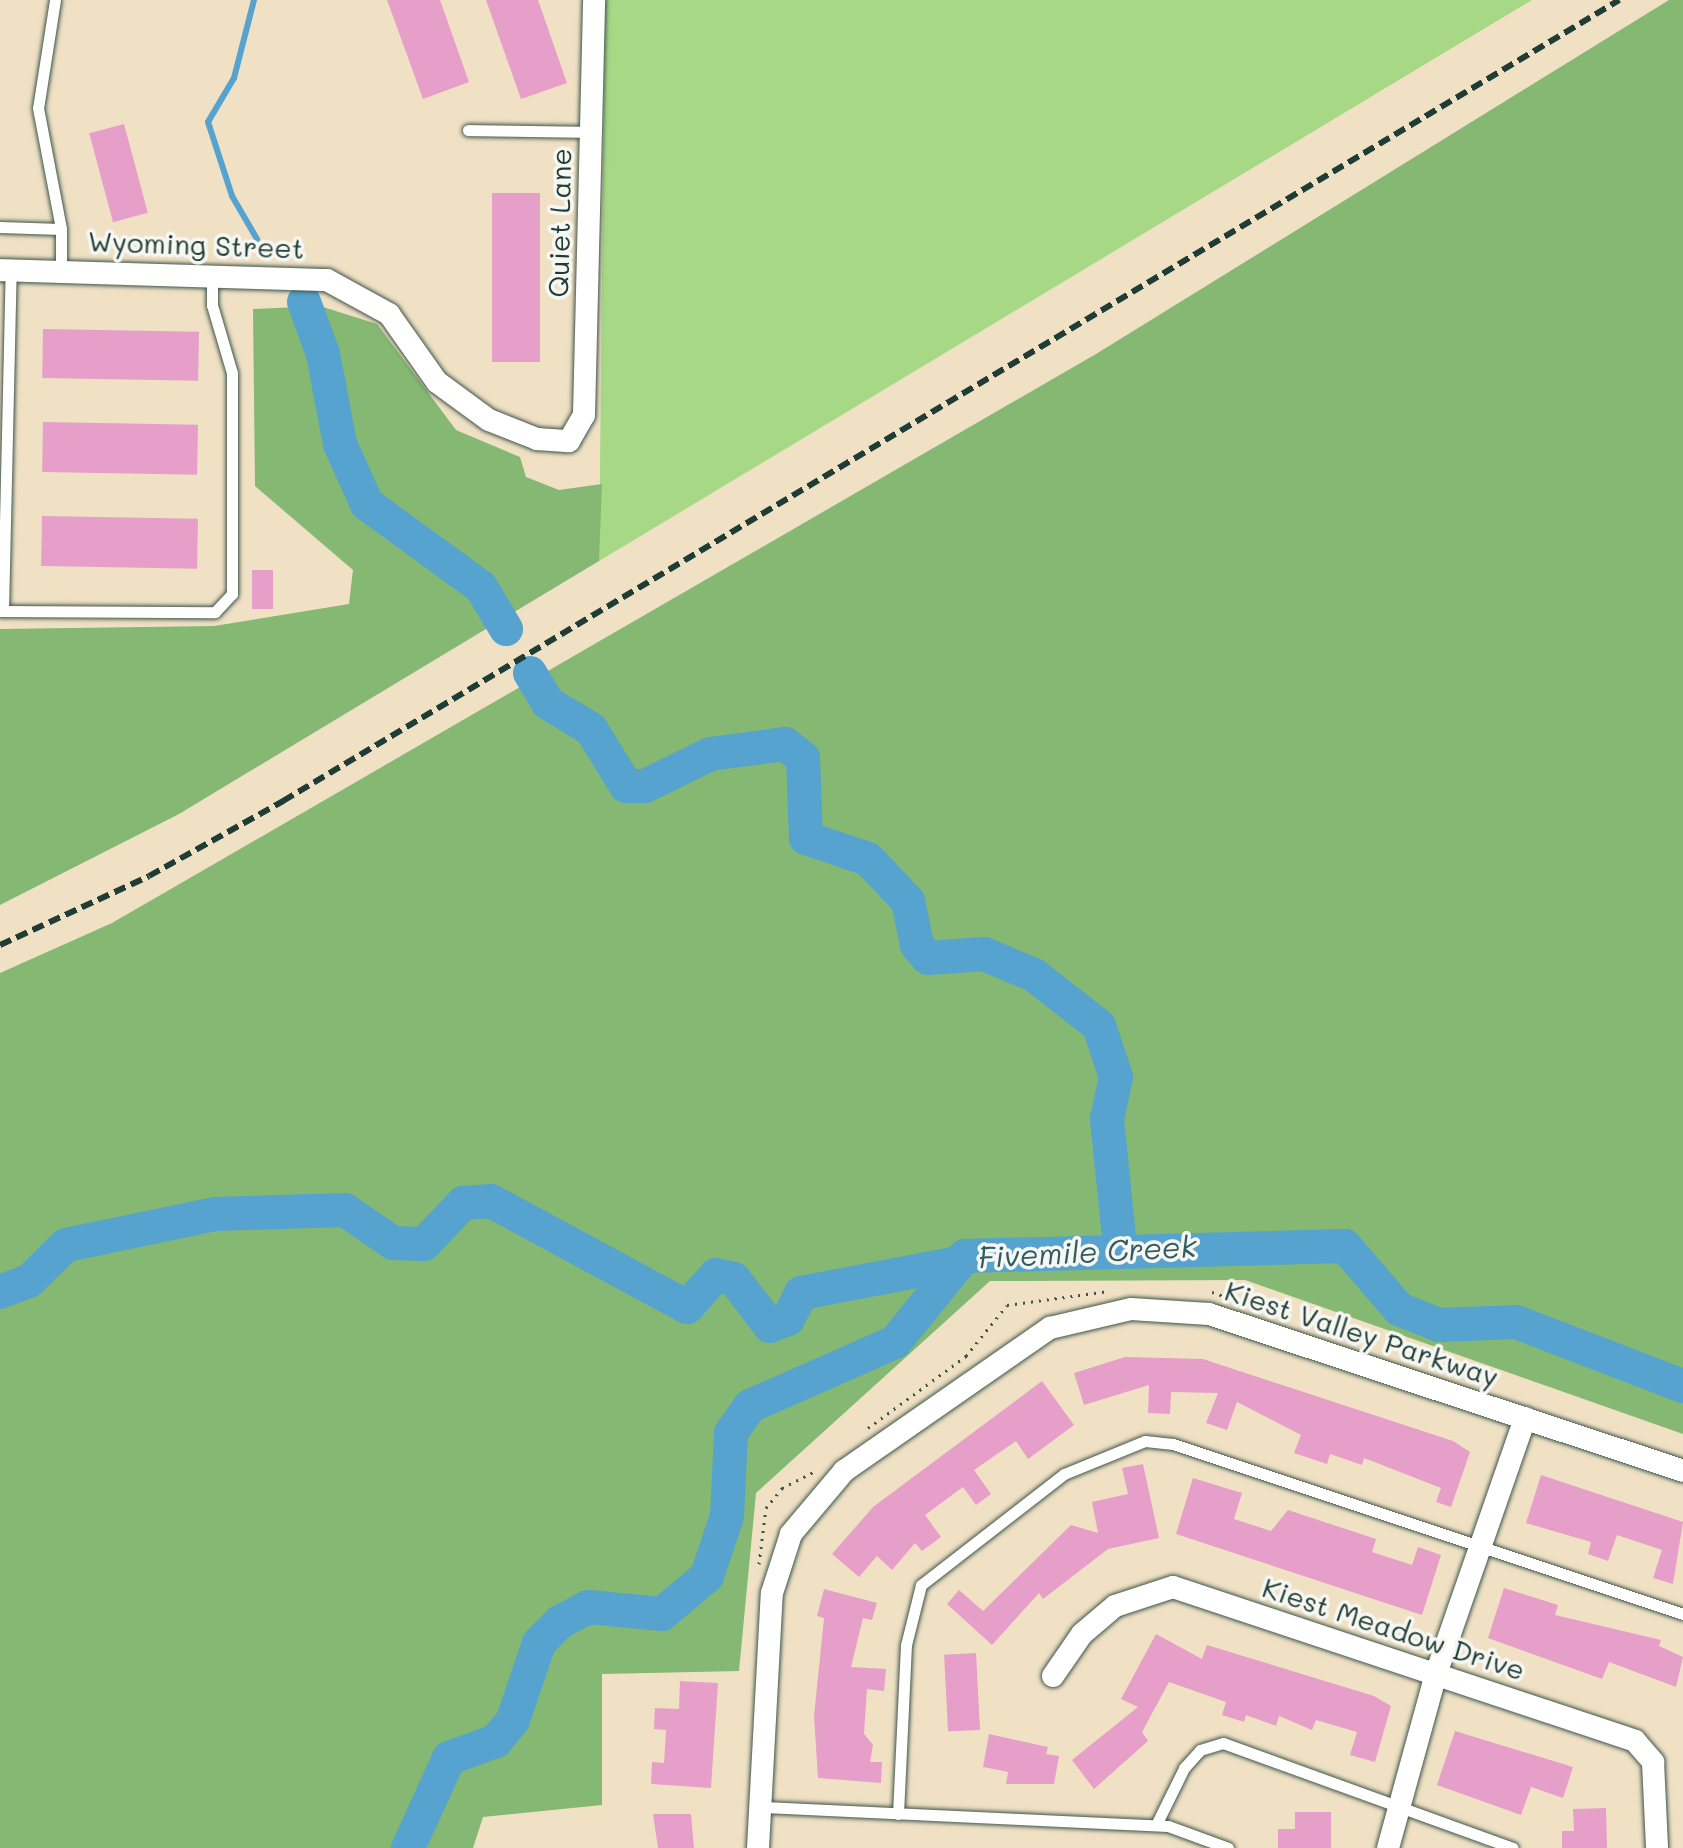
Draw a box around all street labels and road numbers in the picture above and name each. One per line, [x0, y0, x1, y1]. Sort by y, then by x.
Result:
street label: Quiet Lane [541, 148, 577, 298]
street label: Wyoming Street [87, 223, 305, 265]
street label: Kiest Valley Parkway [1221, 1273, 1503, 1393]
street label: Kiest Meadow Drive [1259, 1570, 1529, 1686]

